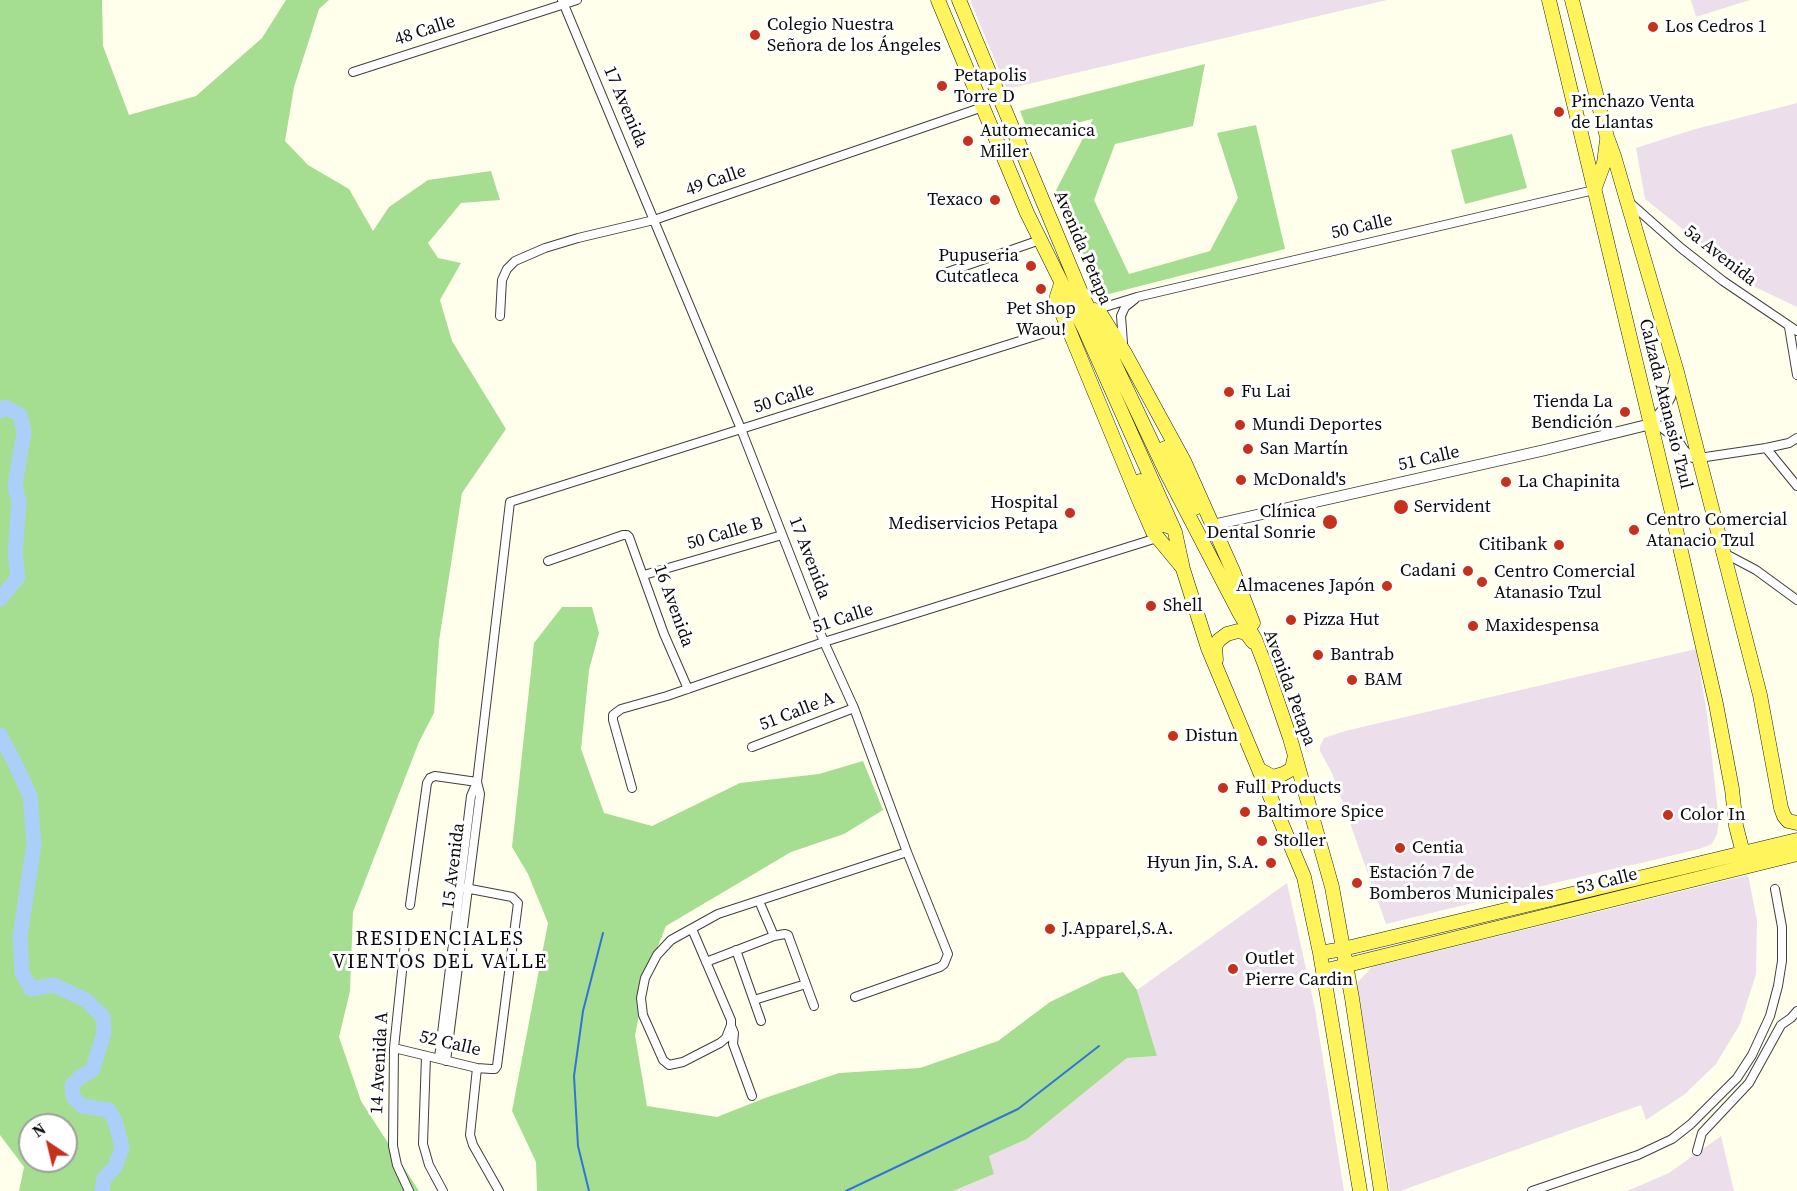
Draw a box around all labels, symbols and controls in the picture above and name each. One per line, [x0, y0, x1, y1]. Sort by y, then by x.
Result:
street label: 48 Calle [392, 11, 458, 51]
place label: Colegio Nuestra Señora de los Ángeles [767, 14, 941, 57]
place label: Los Cedros 1 [1665, 16, 1767, 38]
marker: Los Cedros 1 [1646, 20, 1660, 34]
marker: Colegio Nuestra Señora de los Ángeles [748, 28, 762, 42]
street label: 17 Avenida [598, 63, 652, 151]
place label: Petapolis Torre D [954, 65, 1027, 107]
marker: Petapolis Torre D [935, 79, 949, 93]
place label: Pinchazo Venta de Llantas [1571, 91, 1695, 134]
marker: Pinchazo Venta de Llantas [1552, 105, 1566, 119]
place label: Automecanica Miller [980, 120, 1095, 162]
marker: Automecanica Miller [961, 134, 975, 148]
street label: 49 Calle [683, 161, 749, 201]
street label: Avenida Petapa [1048, 188, 1116, 308]
place label: Texaco [927, 189, 983, 211]
marker: Texaco [988, 193, 1002, 207]
street label: 50 Calle [1329, 209, 1395, 245]
street label: 5a Avenida [1679, 221, 1761, 291]
place label: Pupuseria Cutcatleca [935, 245, 1019, 288]
marker: Pupuseria Cutcatleca [1024, 259, 1038, 273]
marker: Pet Shop Waou! [1034, 282, 1048, 296]
place label: Pet Shop Waou! [1006, 298, 1076, 340]
street label: Calzada Atanasio Tzul [1633, 317, 1697, 491]
street label: 50 Calle [751, 379, 817, 419]
place label: Fu Lai [1241, 381, 1291, 403]
marker: Fu Lai [1222, 385, 1236, 399]
place label: Tienda La Bendición [1531, 391, 1613, 434]
marker: Tienda La Bendición [1618, 405, 1632, 419]
place label: Mundi Deportes [1252, 414, 1382, 436]
marker: Mundi Deportes [1233, 418, 1247, 432]
place label: San Martín [1260, 438, 1348, 460]
street label: 51 Calle [1396, 441, 1462, 477]
marker: San Martín [1241, 442, 1255, 456]
place label: McDonald's [1253, 469, 1346, 491]
place label: La Chapinita [1518, 471, 1620, 493]
marker: McDonald's [1234, 473, 1248, 487]
marker: La Chapinita [1499, 475, 1513, 489]
place label: Hospital Mediservicios Petapa [888, 492, 1058, 534]
place label: Servident [1414, 496, 1491, 518]
marker: Servident [1392, 498, 1410, 516]
place label: Clínica Dental Sonrie [1206, 501, 1316, 544]
marker: Hospital Mediservicios Petapa [1063, 506, 1077, 520]
place label: Centro Comercial Atanacio Tzul [1646, 509, 1787, 552]
street label: 50 Calle B [684, 513, 766, 555]
marker: Clínica Dental Sonrie [1321, 513, 1339, 531]
street label: 17 Avenida [783, 514, 835, 602]
marker: Centro Comercial Atanacio Tzul [1627, 523, 1641, 537]
place label: Citibank [1479, 534, 1547, 556]
marker: Citibank [1552, 538, 1566, 552]
place label: Cadani [1400, 560, 1456, 582]
place label: Centro Comercial Atanasio Tzul [1494, 561, 1635, 604]
street label: 16 Avenida [648, 562, 698, 650]
marker: Cadani [1461, 564, 1475, 578]
place label: Almacenes Japón [1236, 575, 1375, 597]
marker: Centro Comercial Atanasio Tzul [1475, 575, 1489, 589]
marker: Almacenes Japón [1380, 579, 1394, 593]
place label: Shell [1163, 595, 1203, 617]
street label: 51 Calle [810, 599, 876, 639]
marker: Shell [1144, 599, 1158, 613]
place label: Pizza Hut [1303, 609, 1379, 631]
marker: Pizza Hut [1284, 613, 1298, 627]
place label: Maxidespensa [1485, 615, 1599, 637]
marker: Maxidespensa [1466, 619, 1480, 633]
street label: Avenida Petapa [1258, 627, 1320, 749]
place label: Bantrab [1330, 644, 1394, 666]
marker: Bantrab [1311, 648, 1325, 662]
place label: BAM [1364, 669, 1403, 691]
marker: BAM [1345, 673, 1359, 687]
street label: 51 Calle A [756, 688, 838, 736]
place label: Distun [1185, 725, 1238, 747]
marker: Distun [1166, 729, 1180, 743]
place label: Full Products [1235, 777, 1341, 799]
marker: Full Products [1216, 781, 1230, 795]
place label: Baltimore Spice [1257, 801, 1384, 823]
place label: Color In [1680, 804, 1746, 826]
marker: Baltimore Spice [1238, 805, 1252, 819]
marker: Color In [1661, 808, 1675, 822]
street label: 15 Avenida [438, 822, 470, 910]
place label: Stoller [1274, 830, 1326, 852]
marker: Stoller [1255, 834, 1269, 848]
place label: Centia [1412, 837, 1464, 859]
marker: Centia [1393, 841, 1407, 855]
place label: Hyun Jin, S.A. [1147, 852, 1259, 874]
marker: Hyun Jin, S.A. [1264, 856, 1278, 870]
place label: Estación 7 de Bomberos Municipales [1369, 862, 1554, 904]
street label: 53 Calle [1574, 864, 1640, 900]
marker: Estación 7 de Bomberos Municipales [1350, 876, 1364, 890]
place label: J.Apparel,S.A. [1062, 918, 1173, 940]
marker: J.Apparel,S.A. [1043, 922, 1057, 936]
district label: RESIDENCIALES VIENTOS DEL VALLE [332, 928, 548, 975]
place label: Outlet Pierre Cardin [1245, 948, 1353, 990]
marker: Outlet Pierre Cardin [1226, 962, 1240, 976]
street label: 14 Avenida A [367, 1011, 393, 1115]
street label: 52 Calle [417, 1026, 483, 1062]
north arrow [18, 1113, 78, 1173]
text: N [28, 1118, 50, 1142]

